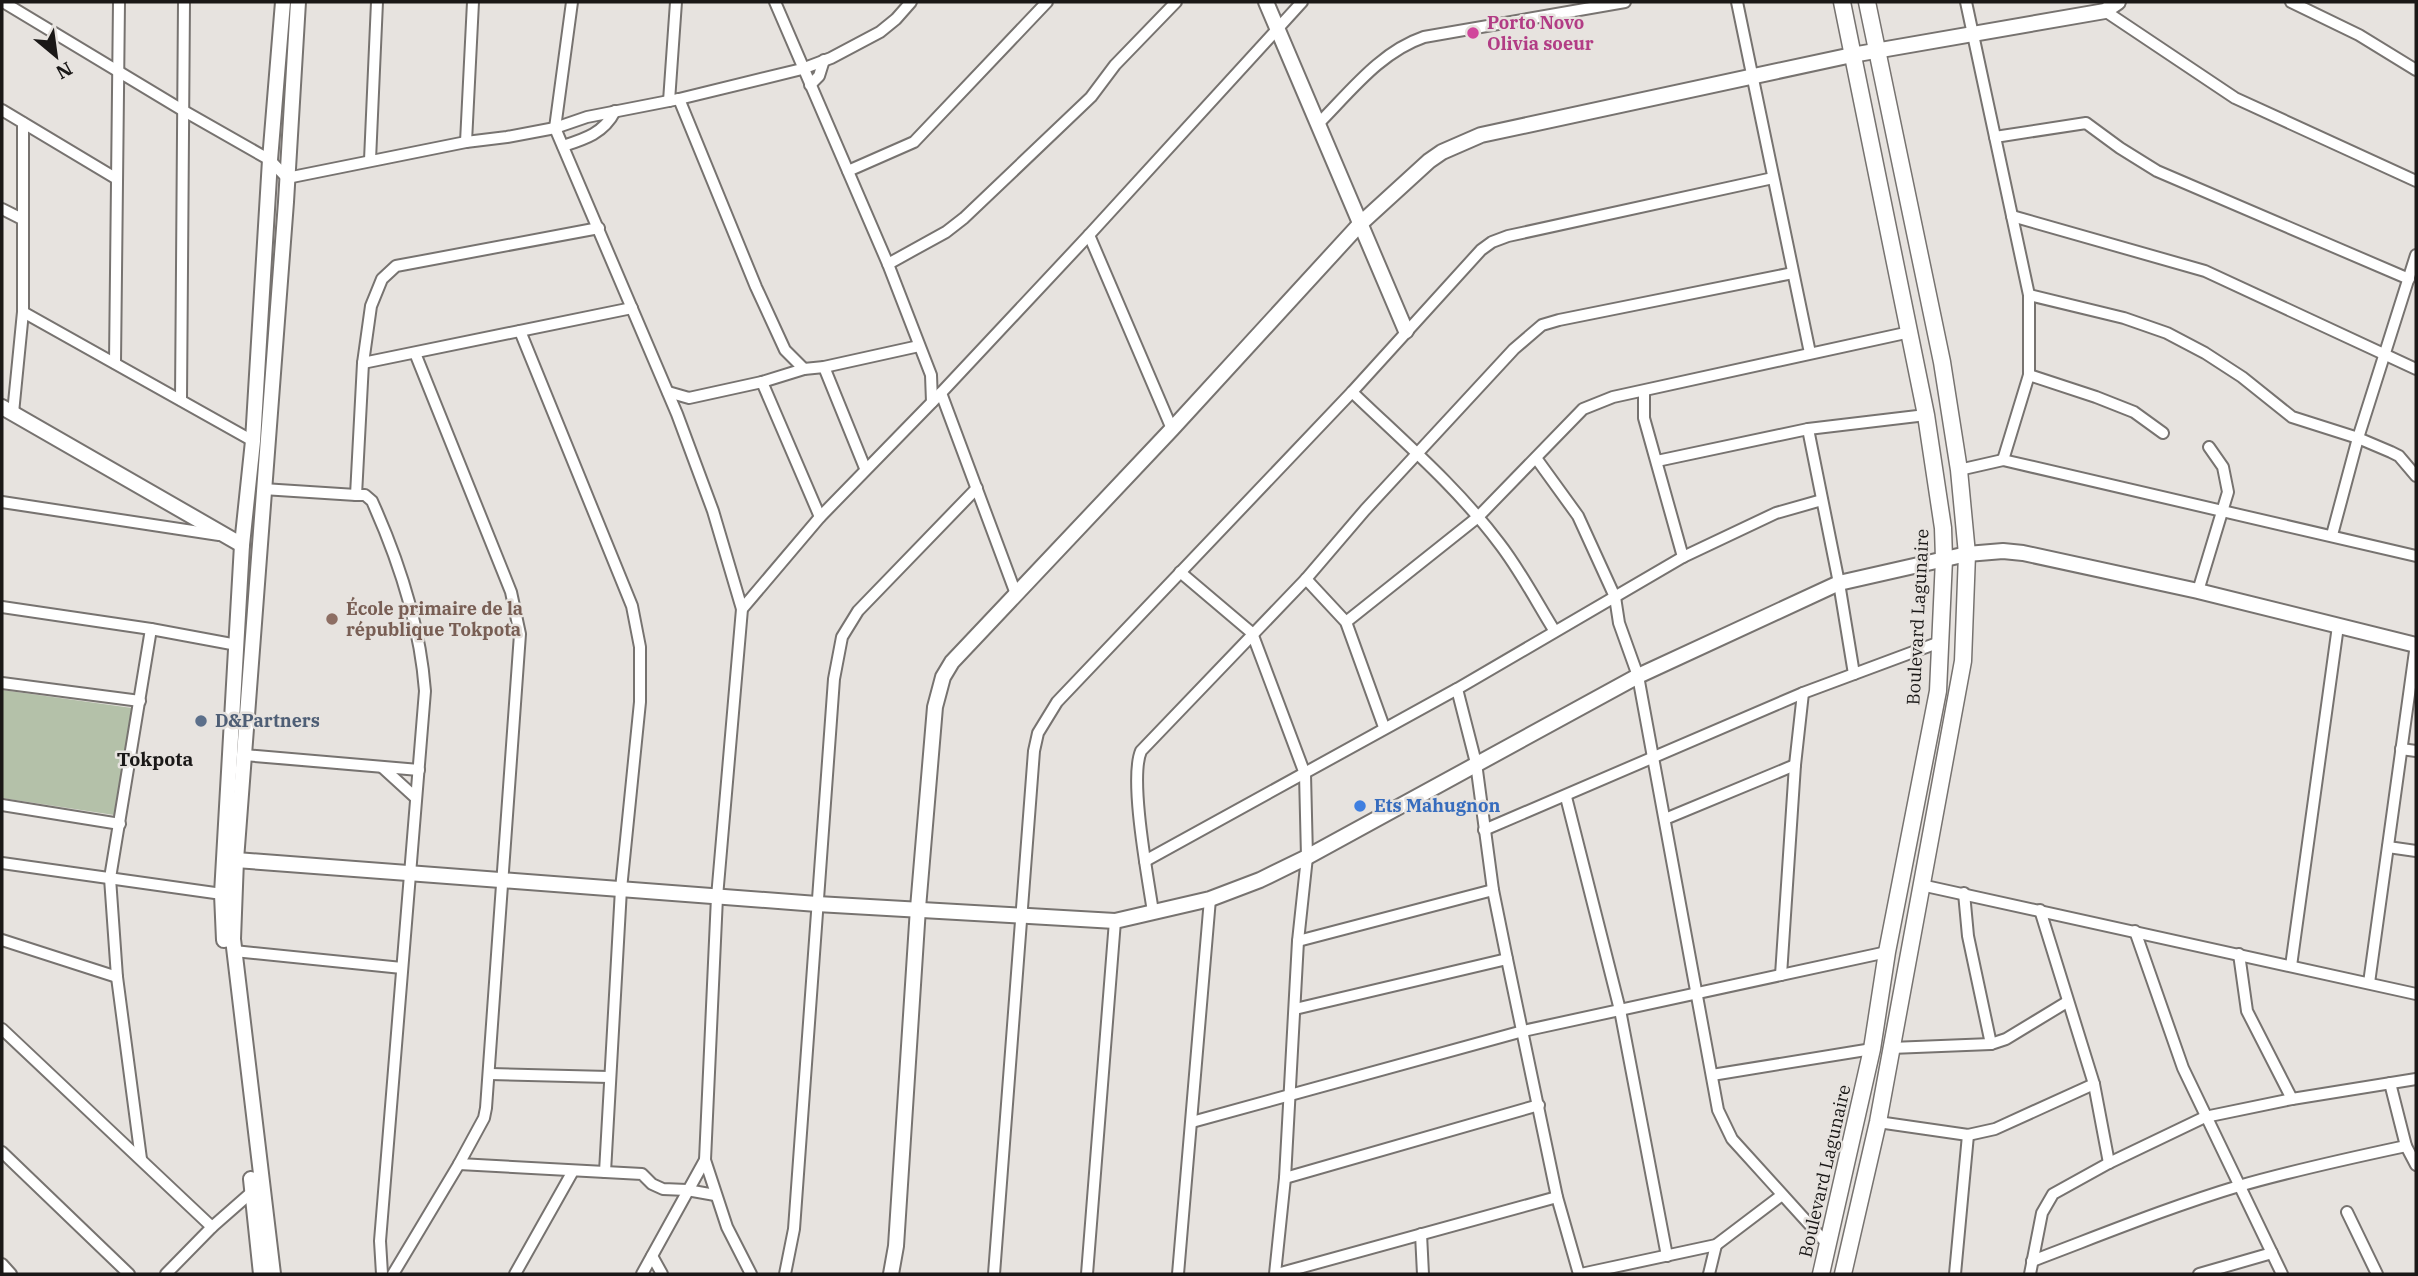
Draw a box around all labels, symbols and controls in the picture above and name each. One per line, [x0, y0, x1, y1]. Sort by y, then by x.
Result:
place label: Porto Novo Olivia soeur [1487, 11, 1594, 55]
north arrow [21, 21, 91, 91]
marker: Porto Novo Olivia soeur [1465, 25, 1481, 41]
text: N [52, 57, 77, 85]
street label: Boulevard Lagunaire [1901, 528, 1934, 706]
place label: École primaire de la république Tokpota [346, 596, 523, 641]
marker: École primaire de la république Tokpota [324, 611, 340, 627]
place label: D&Partners [215, 709, 320, 732]
marker: D&Partners [193, 713, 209, 729]
district label: Tokpota [117, 747, 193, 771]
place label: Ets Mahugnon [1374, 794, 1500, 817]
marker: Ets Mahugnon [1352, 798, 1368, 814]
street label: Boulevard Lagunaire [1793, 1082, 1856, 1260]

